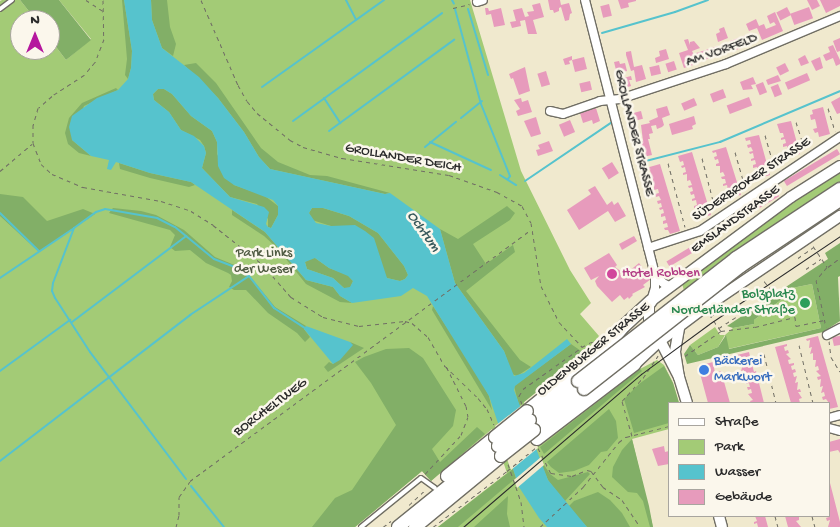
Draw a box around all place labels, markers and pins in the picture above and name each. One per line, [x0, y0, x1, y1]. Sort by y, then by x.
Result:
place label: Hotel Robben [622, 266, 700, 282]
marker: Hotel Robben [606, 268, 618, 280]
place label: Bolzplatz Norderländer Straße [671, 287, 795, 320]
marker: Bolzplatz Norderländer Straße [799, 297, 811, 309]
place label: Bäckerei Markwort [714, 354, 771, 387]
marker: Bäckerei Markwort [698, 364, 710, 376]

